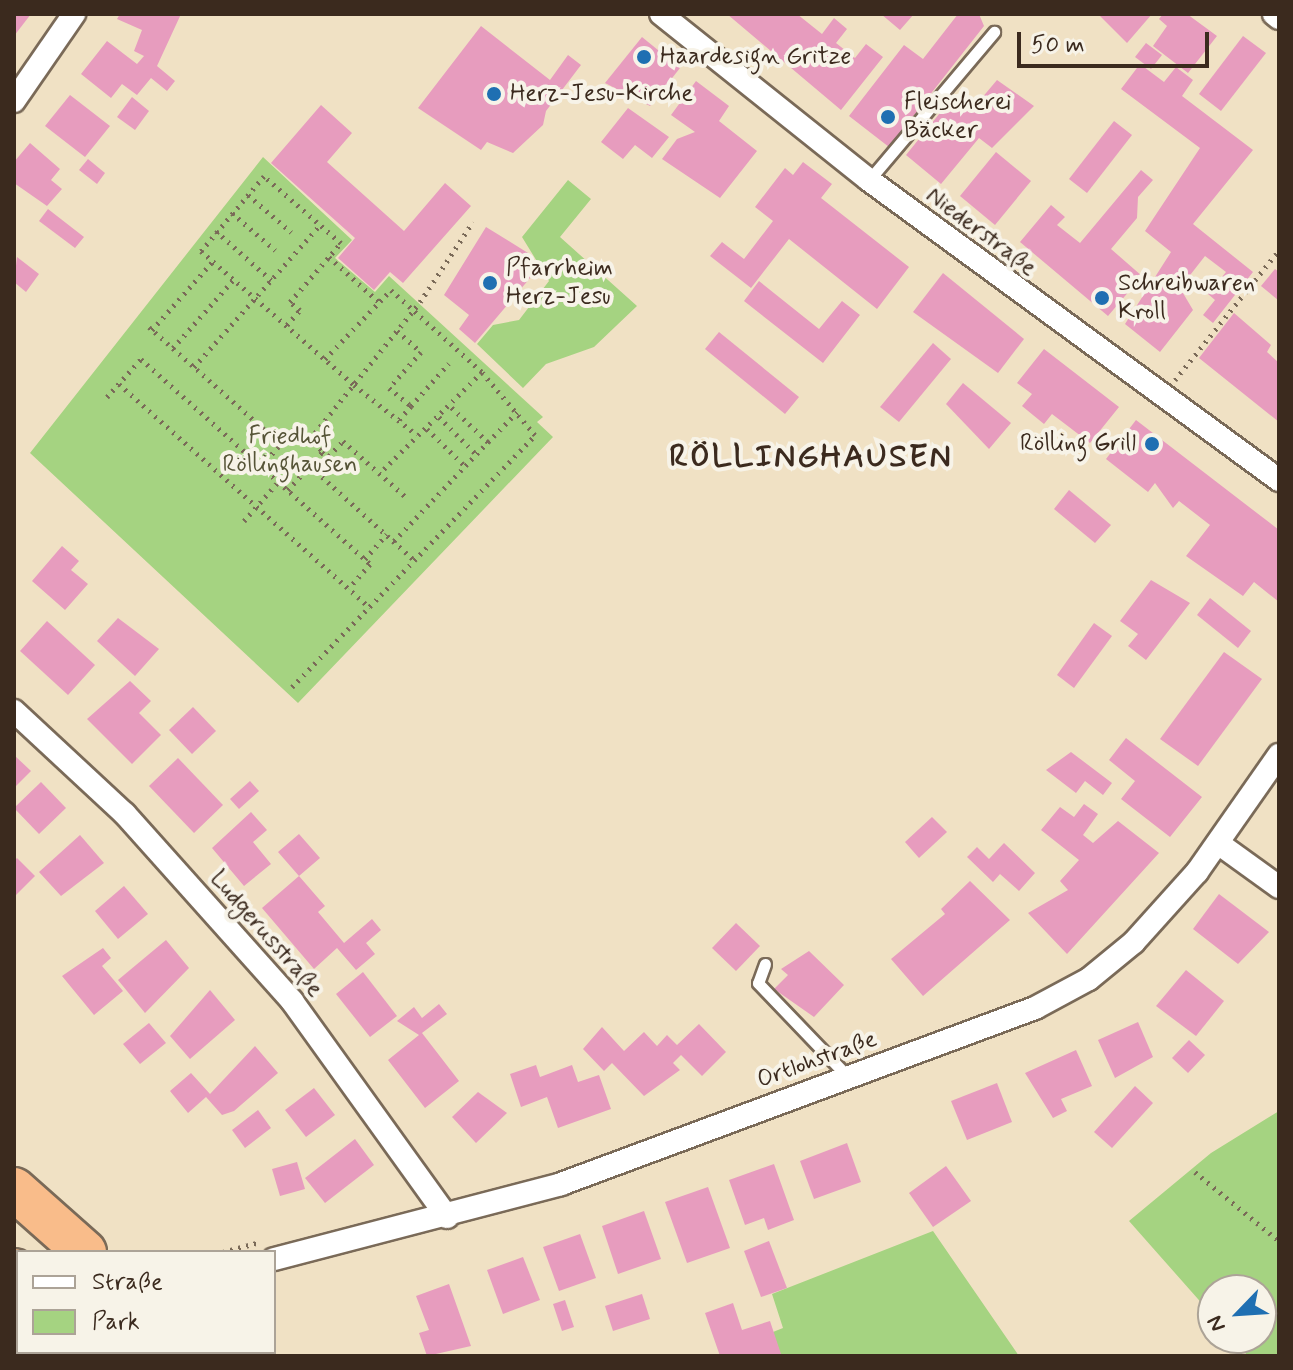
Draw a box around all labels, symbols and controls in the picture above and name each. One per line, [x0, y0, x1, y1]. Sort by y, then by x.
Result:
scale bar [1021, 16, 1213, 66]
text: 50 m [1031, 30, 1085, 61]
place label: Haardesign Gritze [660, 43, 851, 71]
marker: Haardesign Gritze [635, 48, 653, 66]
place label: Herz-Jesu-Kirche [510, 80, 693, 108]
marker: Herz-Jesu-Kirche [485, 85, 503, 103]
place label: Fleischerei Bäcker [904, 89, 1011, 145]
marker: Fleischerei Bäcker [879, 108, 897, 126]
street label: Niederstraße [920, 181, 1042, 283]
place label: Pfarrheim Herz-Jesu [506, 255, 613, 311]
place label: Schreibwaren Kroll [1118, 270, 1255, 326]
marker: Pfarrheim Herz-Jesu [481, 274, 499, 292]
marker: Schreibwaren Kroll [1093, 289, 1111, 307]
park label: Friedhof Röllinghausen [223, 423, 357, 479]
place label: Rölling Grill [1020, 430, 1136, 458]
marker: Rölling Grill [1143, 435, 1161, 453]
district label: RÖLLINGHAUSEN [674, 438, 948, 476]
street label: Ludgerusstraße [203, 865, 329, 1003]
street label: Ortlohstraße [753, 1025, 881, 1095]
legend [16, 1250, 276, 1354]
text: Straße [92, 1267, 163, 1298]
north arrow [1197, 1274, 1277, 1354]
text: Park [92, 1307, 140, 1338]
text: N [1201, 1311, 1233, 1336]

